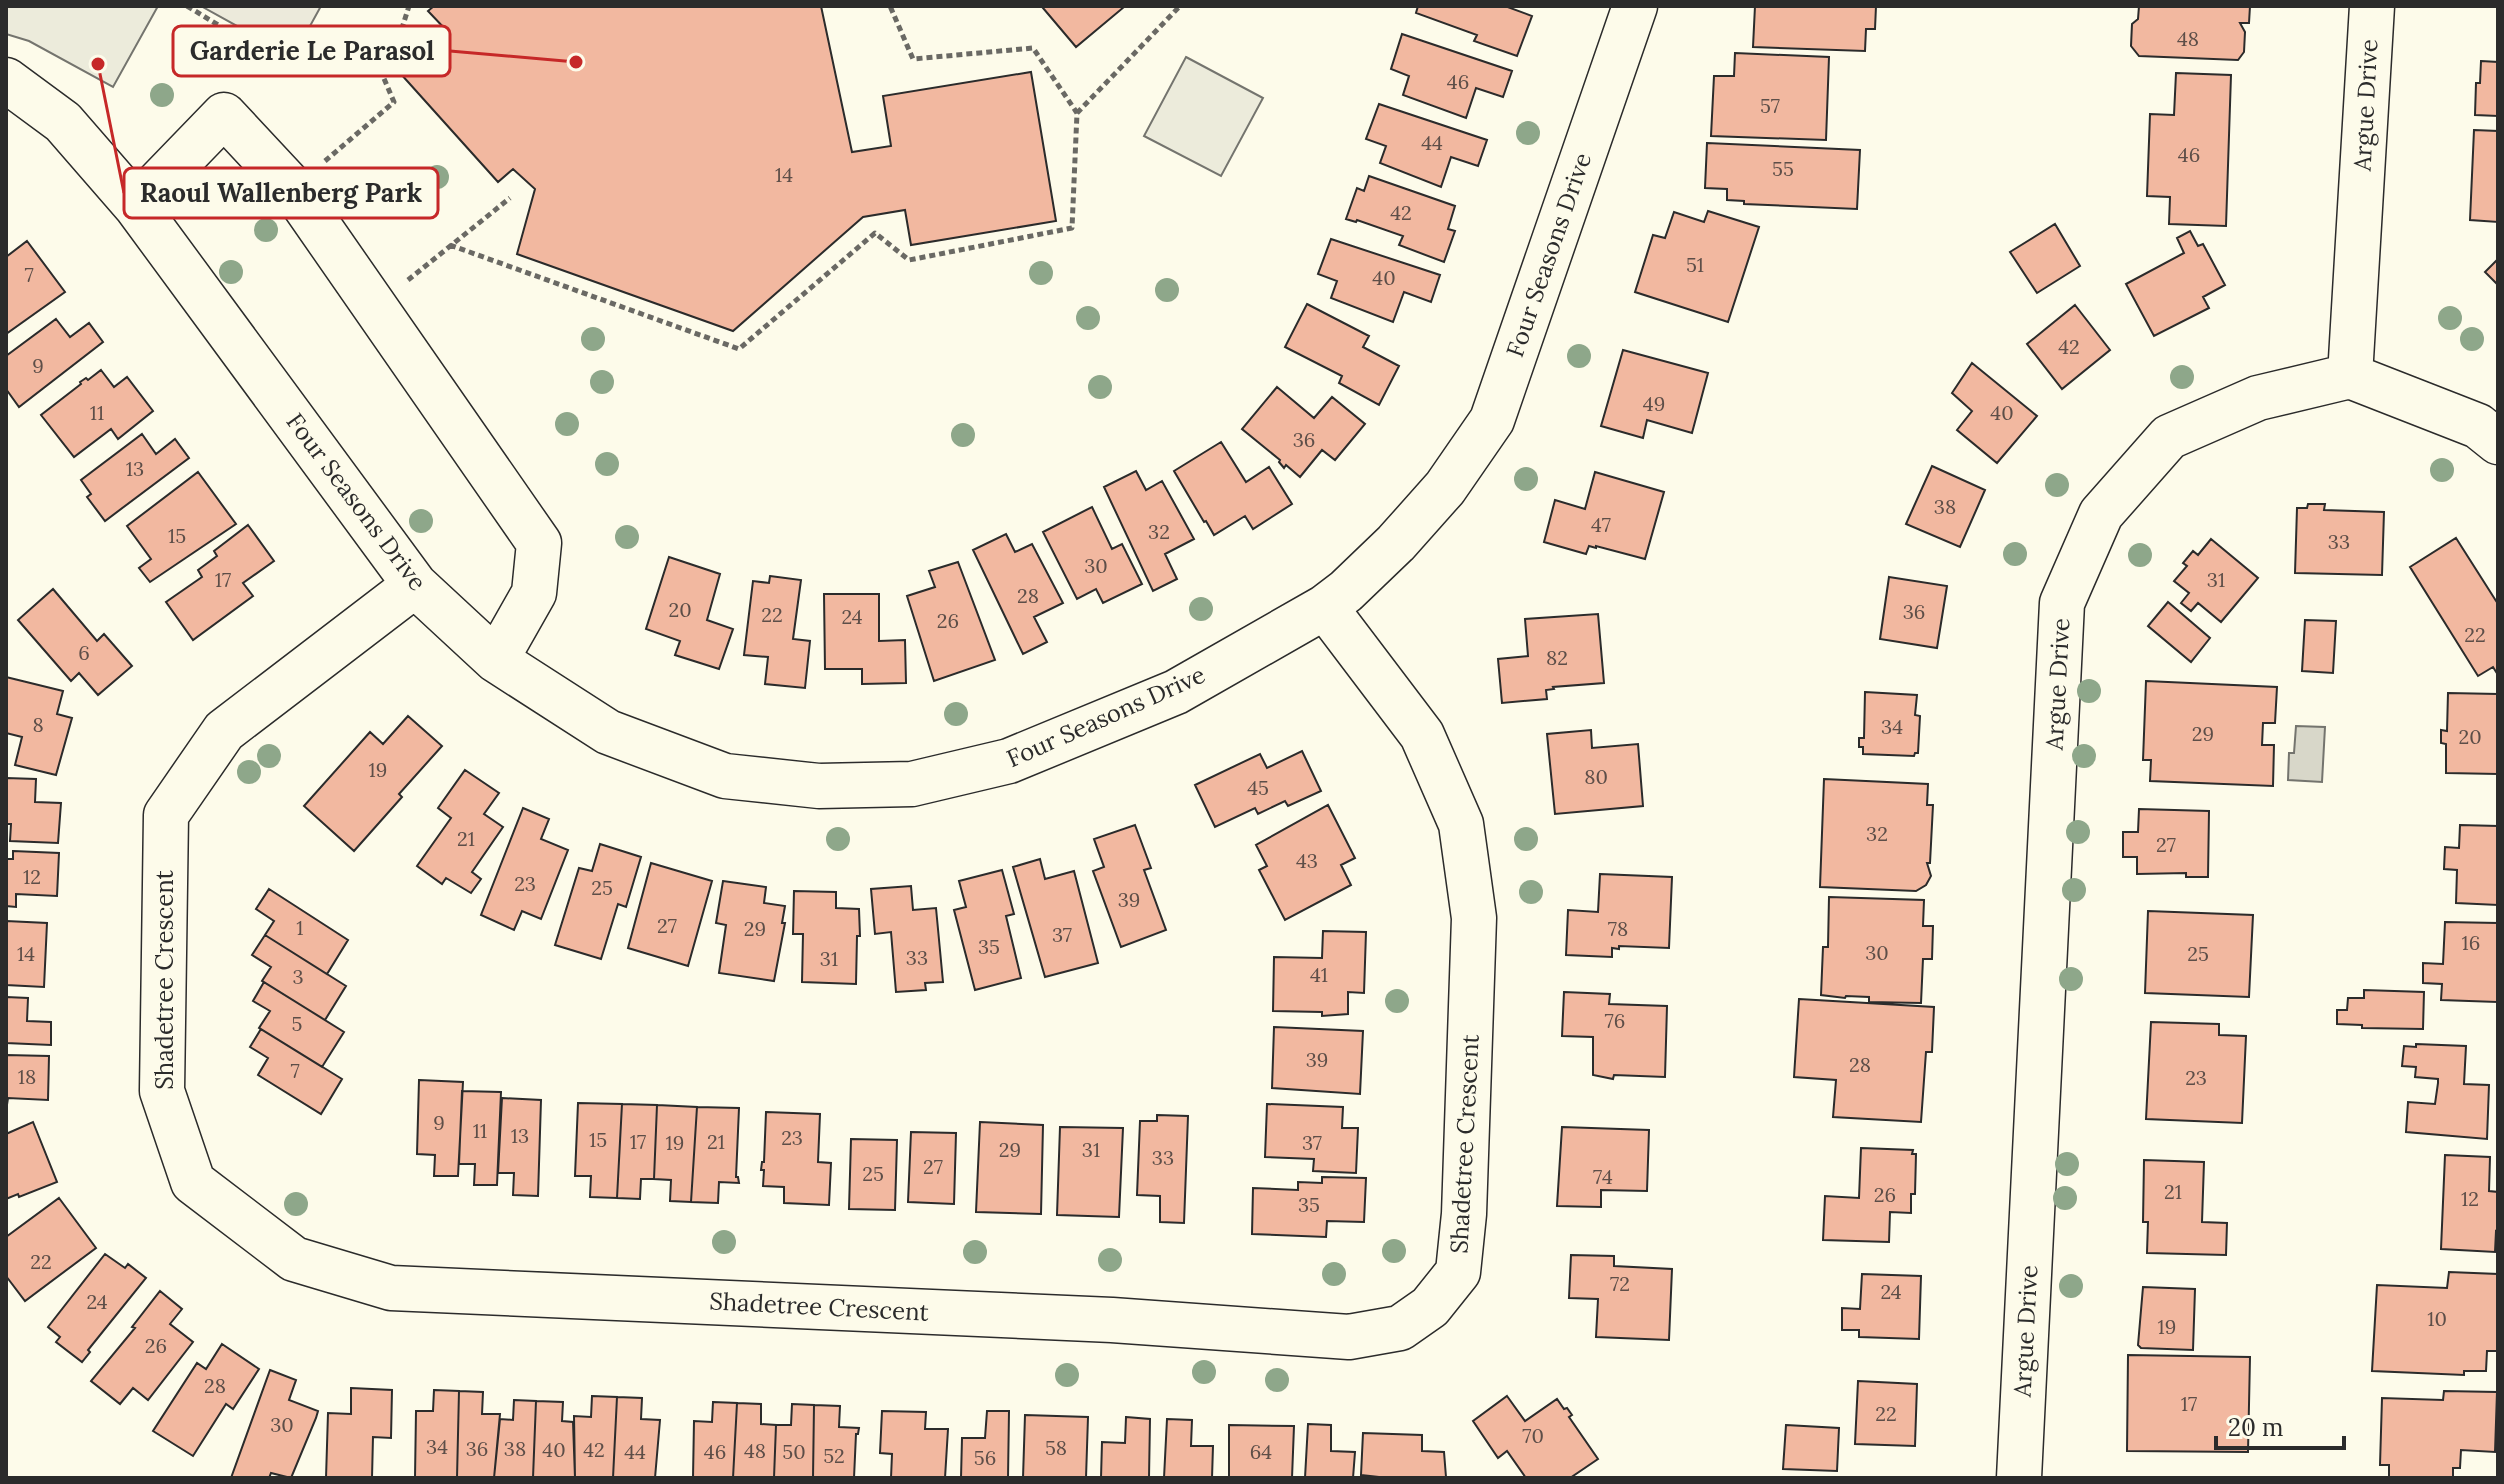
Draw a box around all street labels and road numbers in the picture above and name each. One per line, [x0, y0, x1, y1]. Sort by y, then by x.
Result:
street label: Argue Drive [2347, 38, 2384, 173]
street label: Four Seasons Drive [1499, 149, 1598, 361]
street label: Four Seasons Drive [280, 407, 433, 596]
street label: Argue Drive [2039, 617, 2076, 752]
street label: Four Seasons Drive [1002, 659, 1210, 774]
street label: Shadetree Crescent [149, 869, 180, 1090]
street label: Shadetree Crescent [1443, 1033, 1486, 1254]
street label: Argue Drive [2007, 1264, 2044, 1399]
street label: Shadetree Crescent [709, 1285, 930, 1328]

